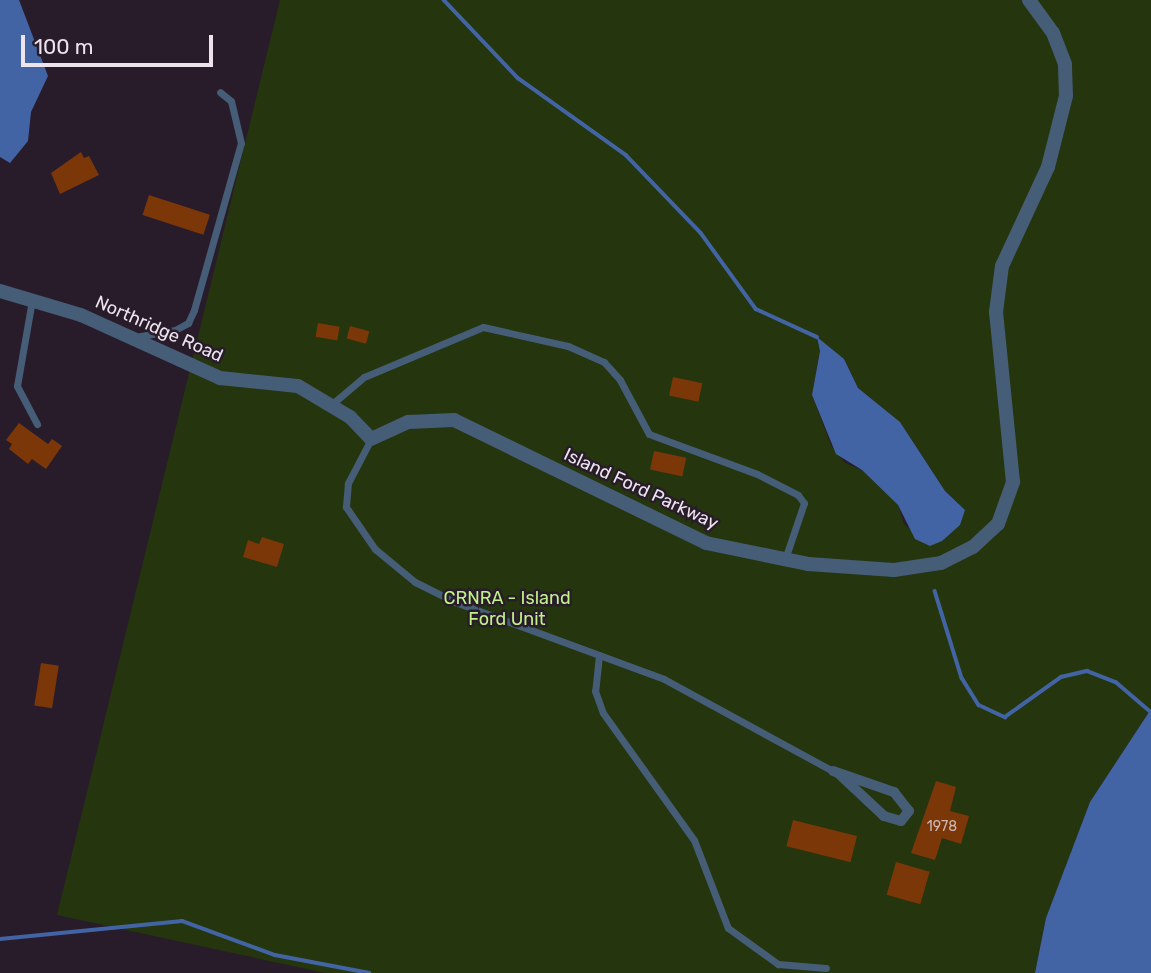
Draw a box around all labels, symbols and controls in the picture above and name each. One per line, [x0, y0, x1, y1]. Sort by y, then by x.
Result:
scale bar [24, 21, 217, 65]
text: 100 m [34, 34, 93, 59]
street label: Northridge Road [92, 291, 226, 367]
street label: Island Ford Parkway [560, 444, 722, 534]
park label: CRNRA - Island Ford Unit [443, 588, 571, 630]
house number: 1978 [927, 819, 957, 835]

